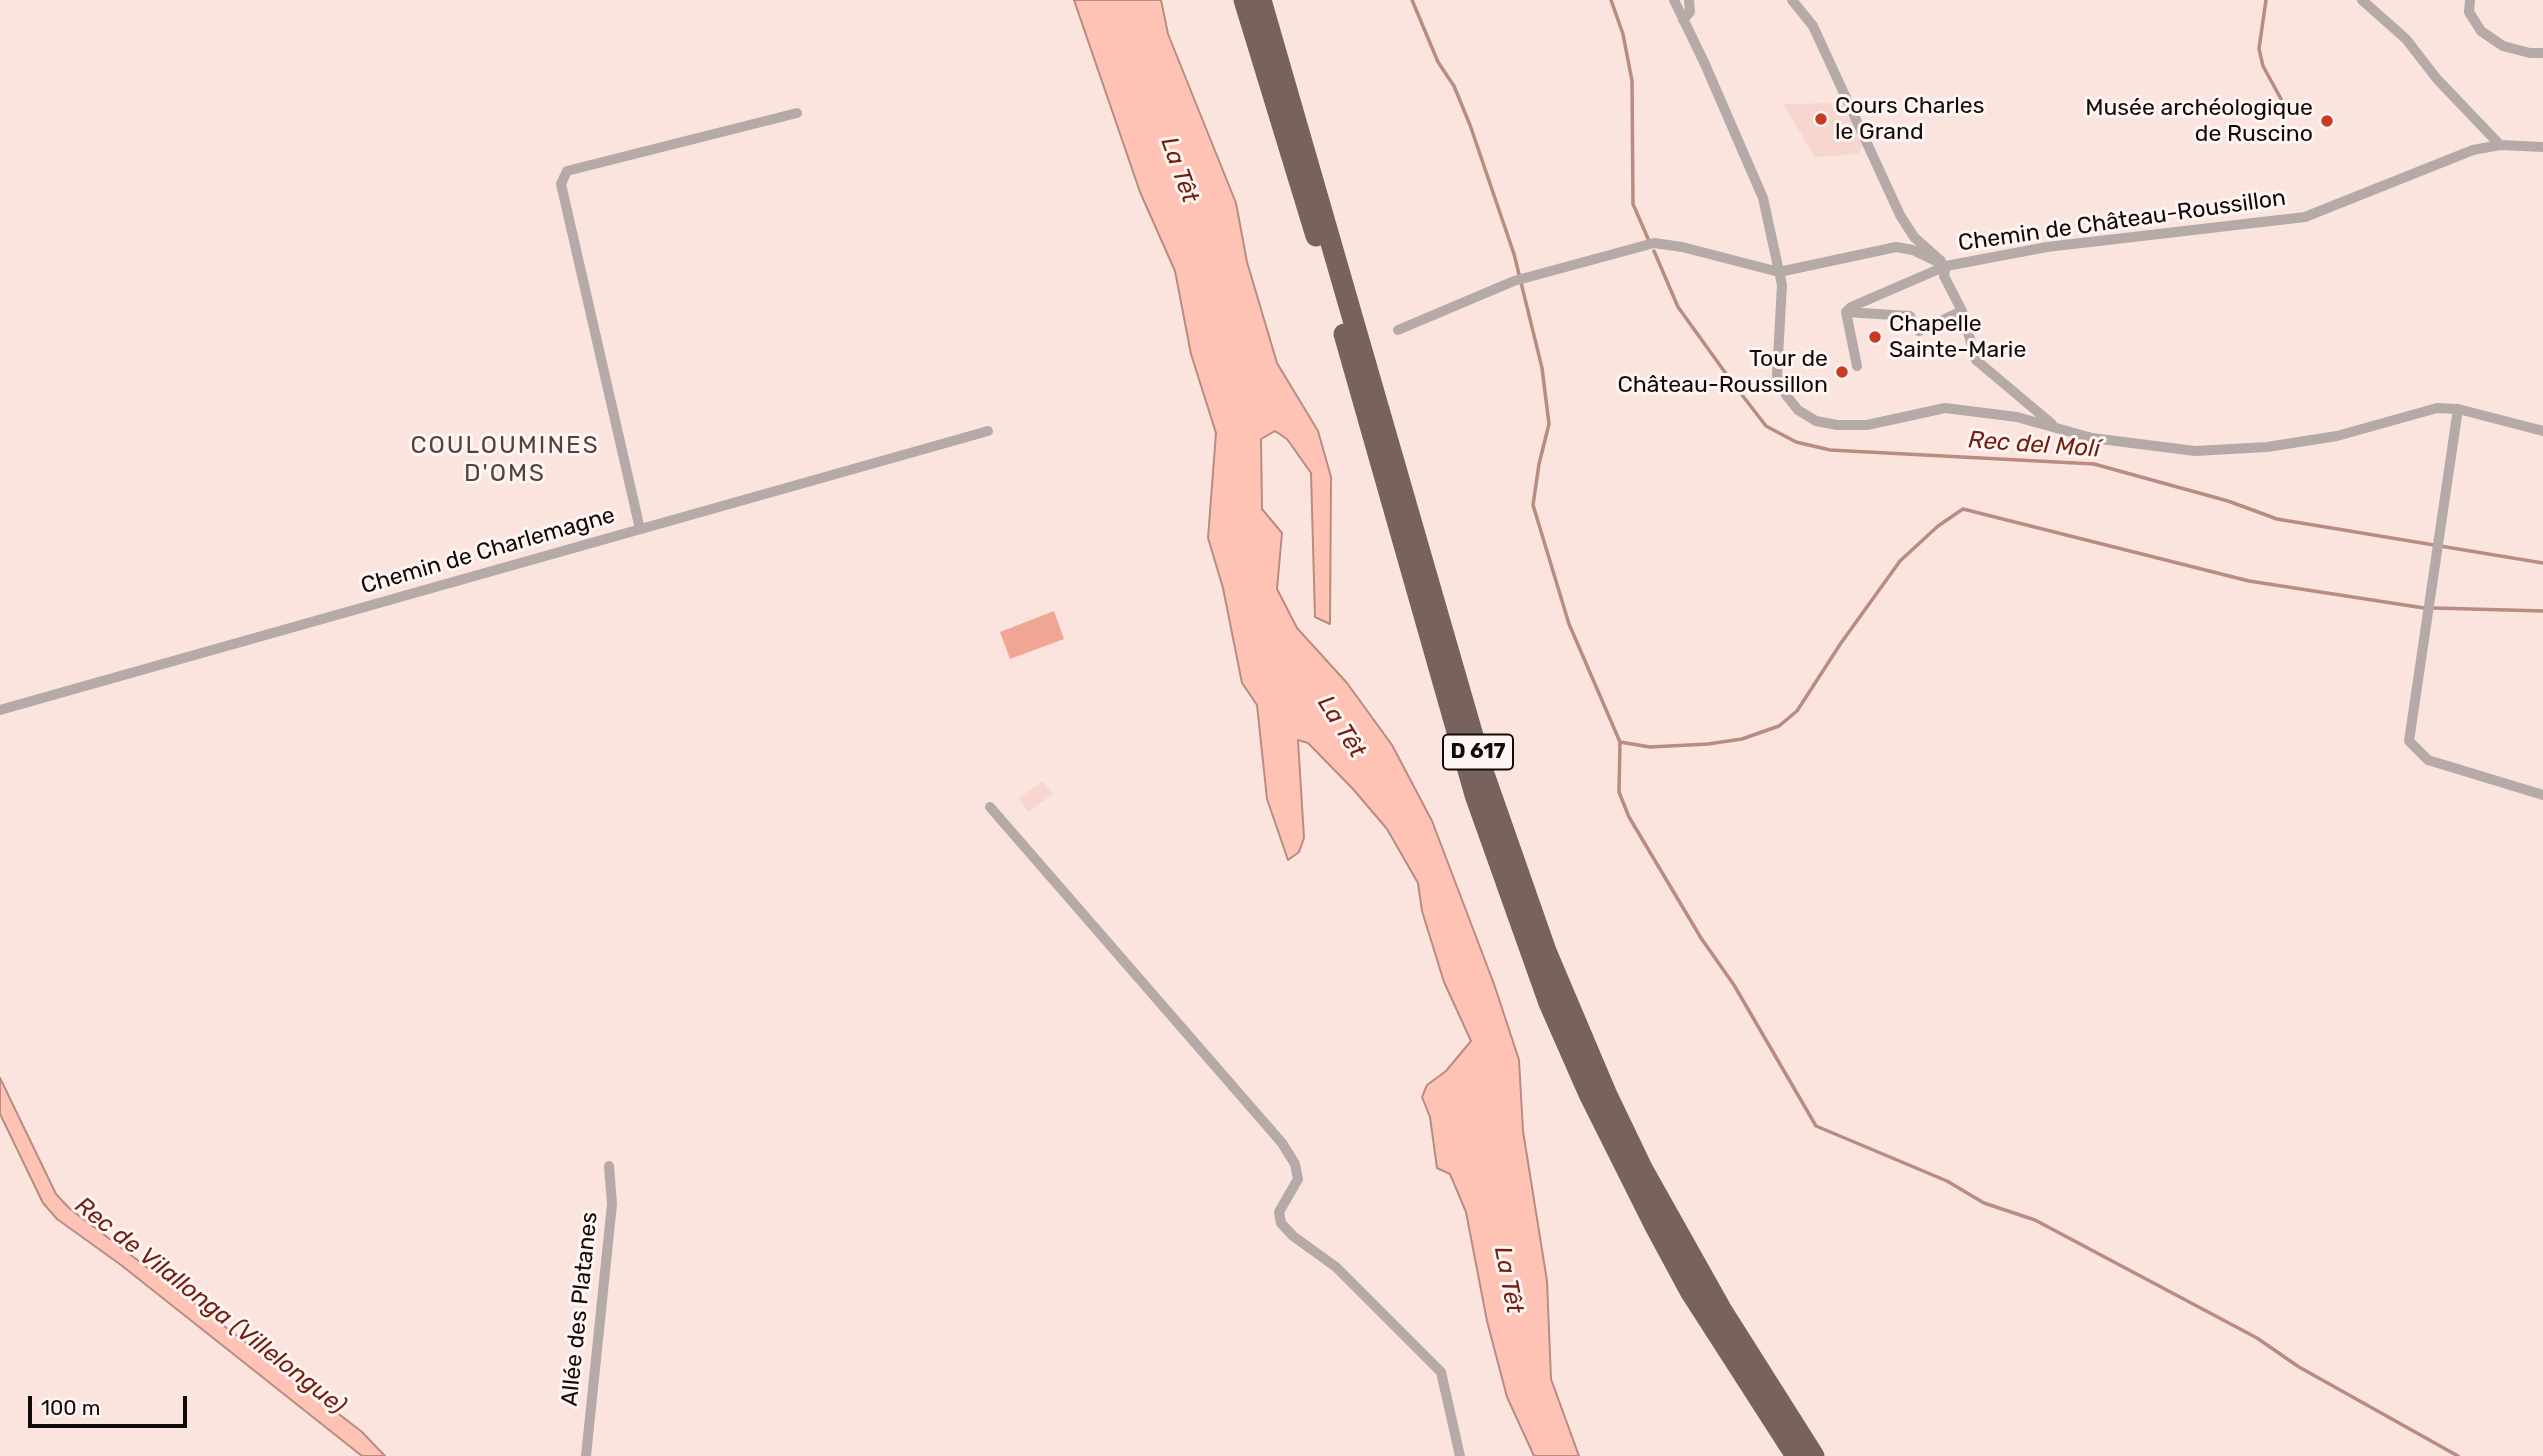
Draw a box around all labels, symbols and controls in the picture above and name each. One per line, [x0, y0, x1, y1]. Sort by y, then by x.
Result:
place label: Cours Charles le Grand [1835, 92, 1984, 146]
place label: Musée archéologique de Ruscino [2085, 94, 2313, 148]
marker: Cours Charles le Grand [1813, 111, 1829, 127]
marker: Musée archéologique de Ruscino [2319, 113, 2335, 129]
water label: La Têt [1154, 133, 1204, 207]
street label: Chemin de Château-Roussillon [1956, 184, 2288, 258]
place label: Chapelle Sainte-Marie [1889, 310, 2026, 364]
marker: Chapelle Sainte-Marie [1867, 329, 1883, 345]
place label: Tour de Château-Roussillon [1617, 345, 1828, 399]
marker: Tour de Château-Roussillon [1834, 364, 1850, 380]
water label: Rec del Molí [1967, 426, 2101, 464]
district label: COULOUMINES D'OMS [412, 432, 598, 488]
street label: Chemin de Charlemagne [358, 502, 618, 600]
water label: La Têt [1311, 691, 1371, 763]
road number: D 617 [1443, 734, 1513, 770]
water label: Rec de Vilallonga (Villelongue) [69, 1191, 351, 1421]
street label: Allée des Platanes [556, 1211, 604, 1407]
water label: La Têt [1487, 1244, 1529, 1316]
scale bar [32, 1382, 191, 1426]
text: 100 m [41, 1395, 100, 1420]

